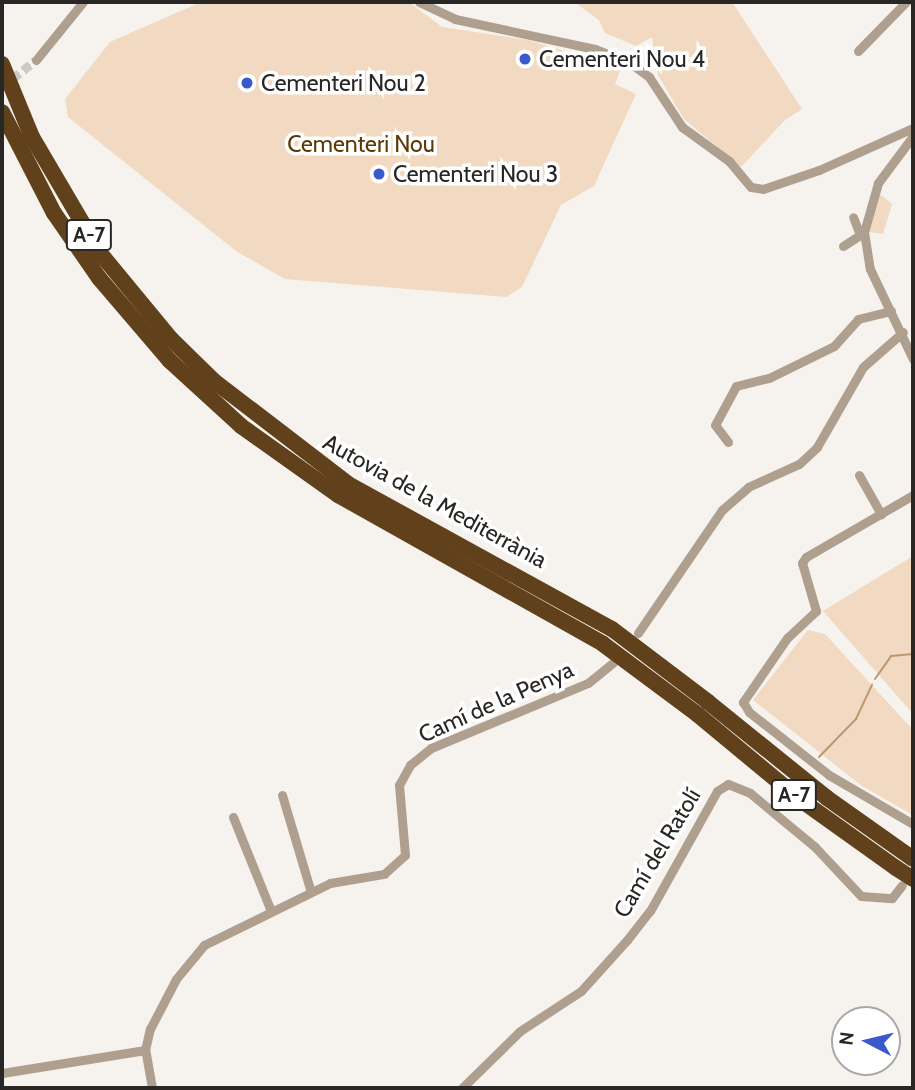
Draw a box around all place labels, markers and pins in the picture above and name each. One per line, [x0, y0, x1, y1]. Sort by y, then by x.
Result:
place label: Cementeri Nou 4 [539, 45, 705, 73]
marker: Cementeri Nou 4 [517, 51, 533, 67]
place label: Cementeri Nou 2 [261, 69, 426, 97]
marker: Cementeri Nou 2 [239, 75, 255, 91]
place label: Cementeri Nou 3 [393, 160, 558, 188]
marker: Cementeri Nou 3 [371, 166, 387, 182]

